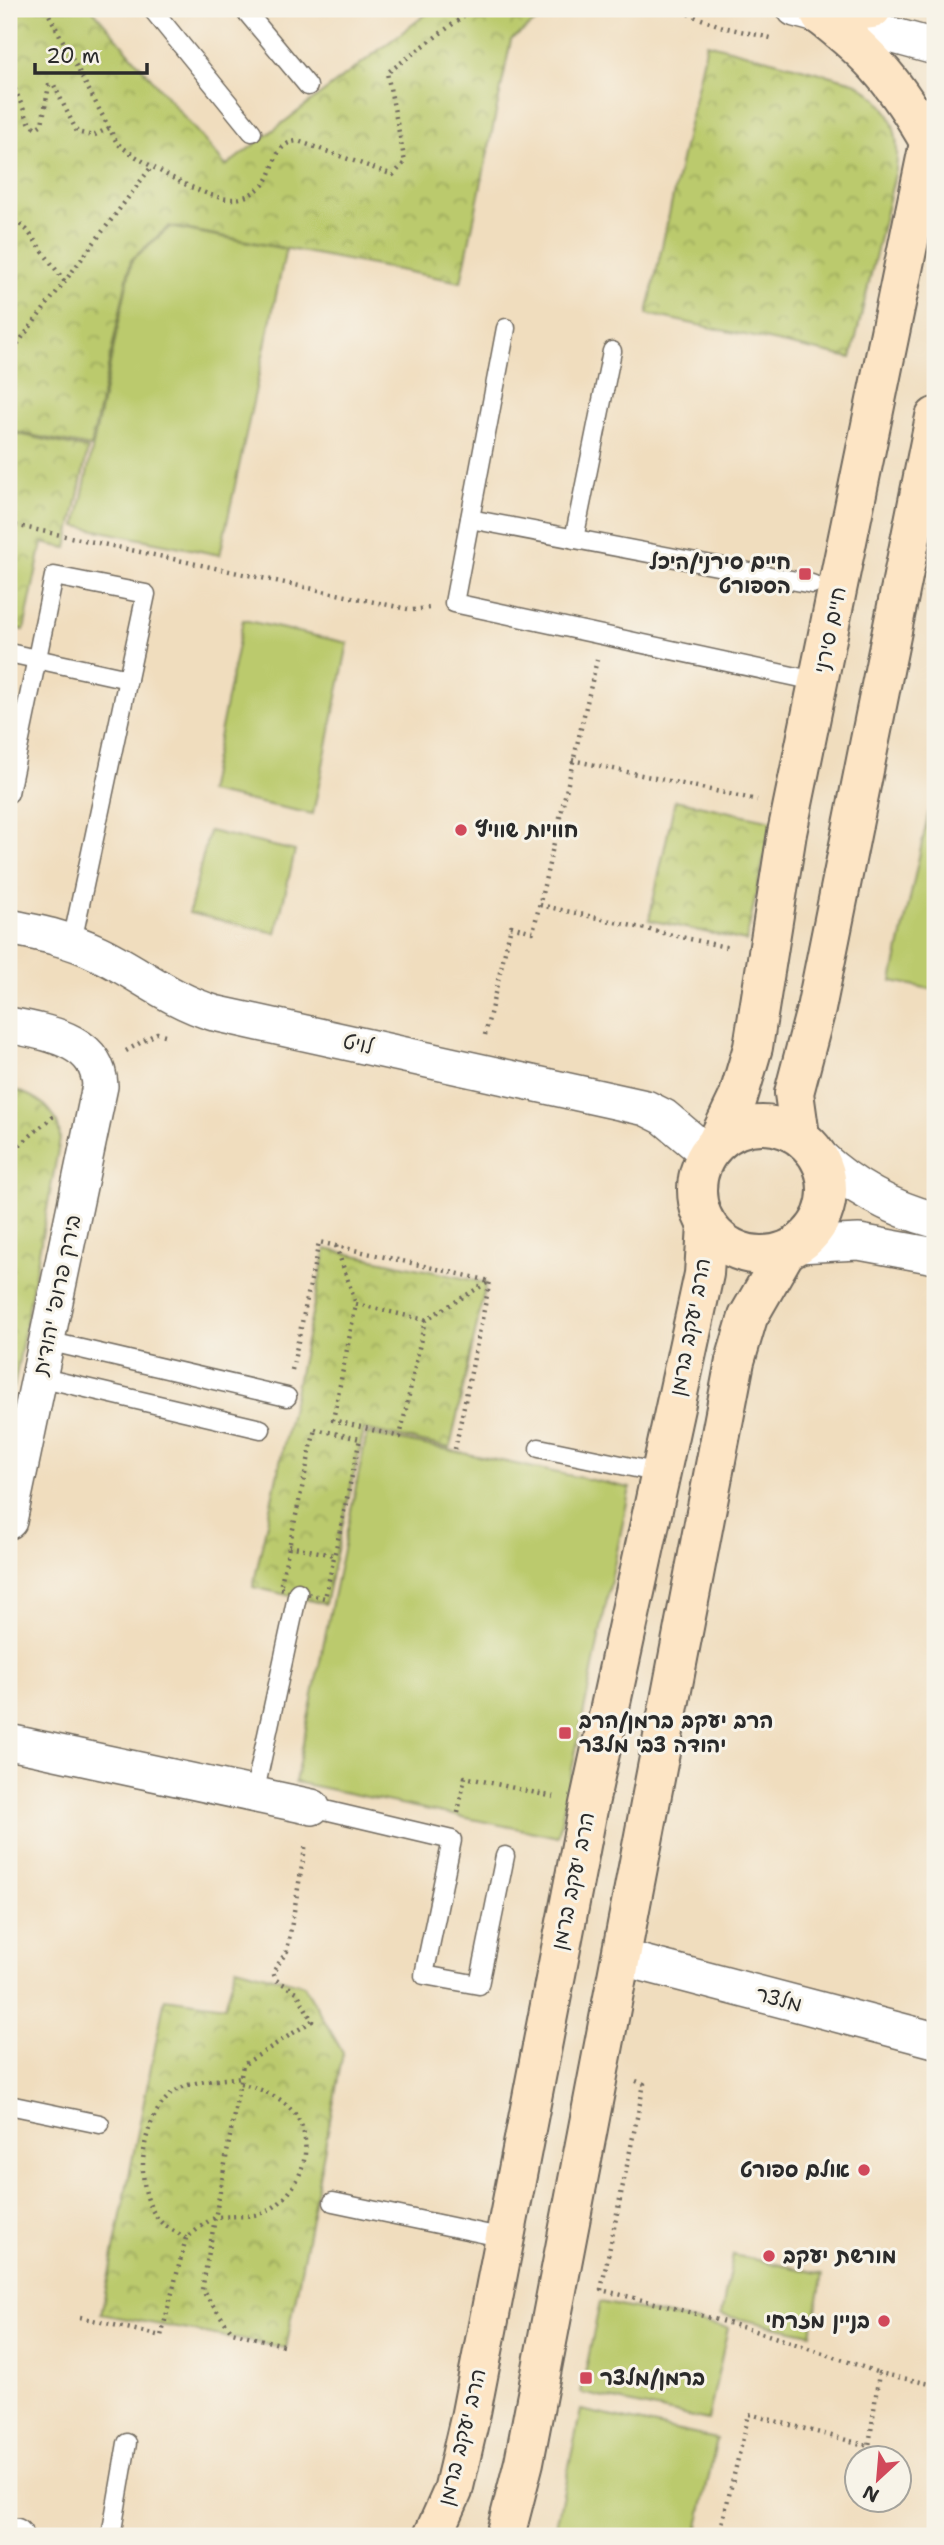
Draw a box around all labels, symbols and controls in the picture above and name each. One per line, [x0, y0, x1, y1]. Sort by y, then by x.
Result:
scale bar [35, 32, 147, 76]
text: 20 m [46, 42, 100, 70]
place label: חיים סירני/היכל הספורט [649, 548, 791, 600]
marker: חיים סירני/היכל הספורט [797, 566, 813, 582]
street label: חיים סירני [807, 584, 853, 676]
place label: חוויות שוויץ [475, 816, 578, 844]
marker: חוויות שוויץ [453, 822, 469, 838]
street label: לויט [340, 1027, 376, 1061]
street label: בירק פרופ' יהודית [26, 1212, 88, 1379]
street label: הרב יעקב ברמן [663, 1256, 717, 1398]
place label: הרב יעקב ברמן/הרב יהודה צבי מלצר [578, 1707, 773, 1759]
marker: הרב יעקב ברמן/הרב יהודה צבי מלצר [557, 1725, 573, 1741]
street label: הרב יעקב ברמן [545, 1810, 601, 1952]
street label: מלצר [753, 1979, 805, 2019]
place label: אולם ספורט [740, 2156, 850, 2184]
marker: אולם ספורט [856, 2162, 872, 2178]
place label: מורשת יעקב [783, 2242, 897, 2270]
marker: מורשת יעקב [761, 2248, 777, 2264]
place label: בניין מזרחי [766, 2307, 870, 2335]
marker: בניין מזרחי [876, 2313, 892, 2329]
place label: ברמן/מלצר [600, 2364, 705, 2392]
street label: הרב יעקב ברמן [431, 2366, 493, 2508]
marker: ברמן/מלצר [578, 2370, 594, 2386]
north arrow [842, 2444, 912, 2514]
text: N [859, 2479, 883, 2508]

